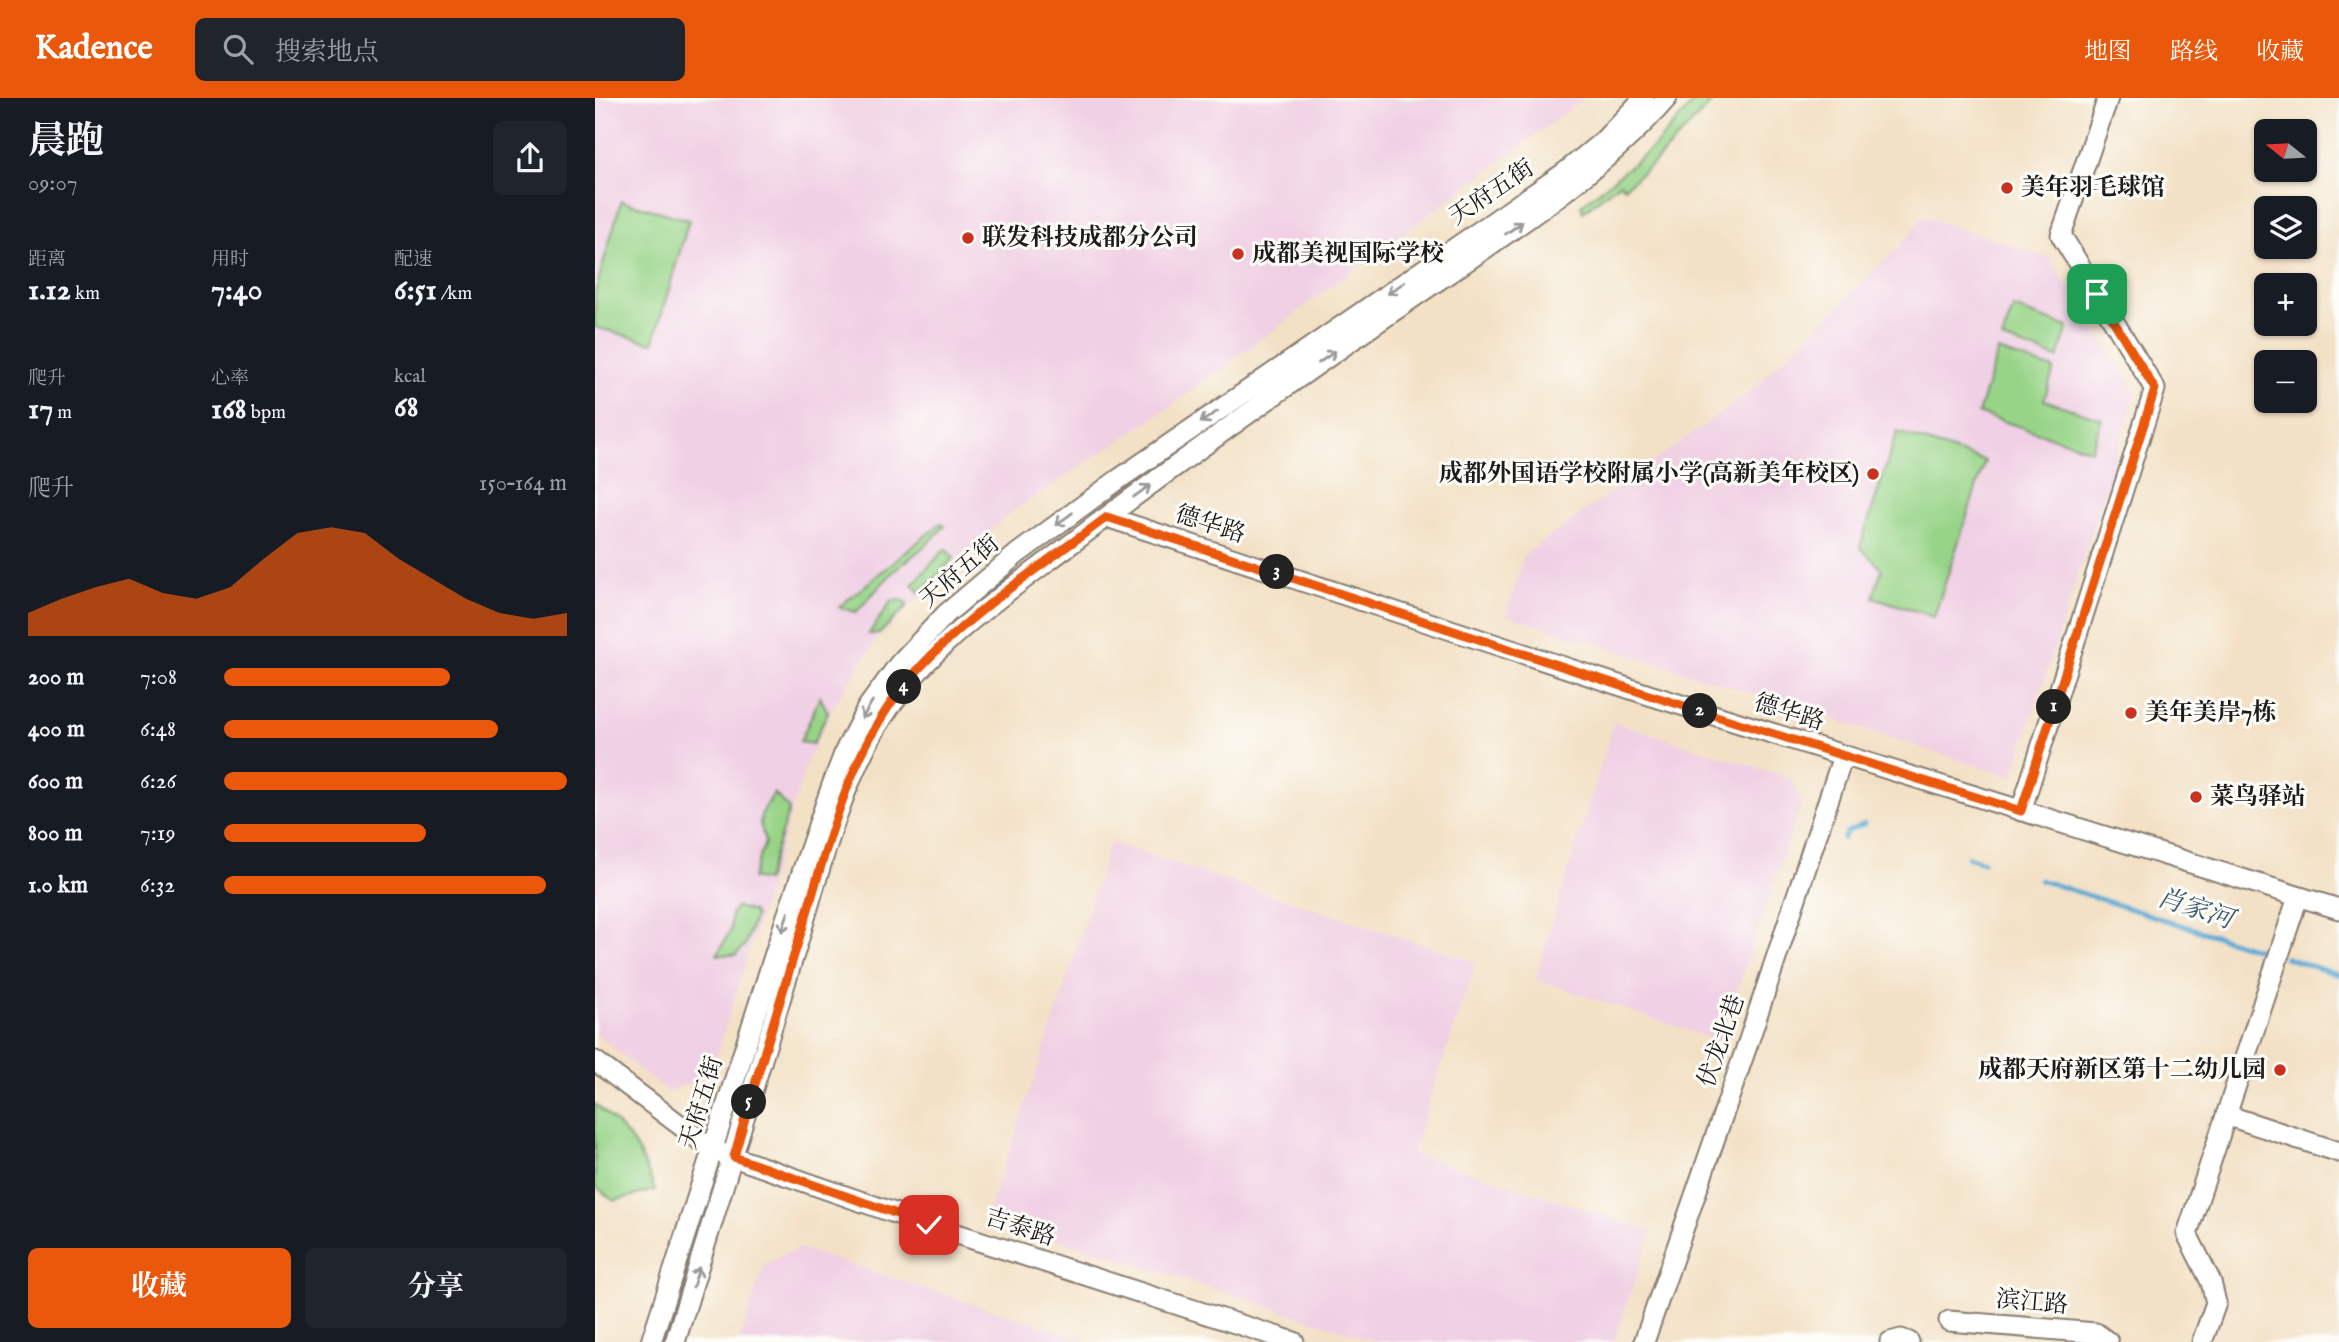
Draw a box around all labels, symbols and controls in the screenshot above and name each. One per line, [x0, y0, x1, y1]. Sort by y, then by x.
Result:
search box [195, 18, 685, 81]
text: Kadence [35, 28, 153, 70]
icon: search [219, 30, 257, 68]
text: 搜索地点 [275, 36, 379, 69]
text: 地图 [2084, 37, 2132, 68]
text: 路线 [2170, 37, 2218, 68]
text: 收藏 [2256, 37, 2304, 68]
text: 晨跑 [28, 119, 104, 167]
north arrow [2254, 119, 2317, 182]
map controls [2254, 119, 2317, 413]
button: share [493, 121, 567, 195]
street label: 天府五街 [1444, 153, 1540, 233]
text: 09:07 [28, 169, 77, 198]
place label: 美年羽毛球馆 [2021, 173, 2165, 204]
marker: 美年羽毛球馆 [1999, 180, 2015, 196]
button: layers [2254, 196, 2317, 259]
one-way arrow [1504, 221, 1523, 235]
place label: 联发科技成都分公司 [982, 223, 1198, 254]
marker: 联发科技成都分公司 [960, 230, 976, 246]
place label: 成都美视国际学校 [1252, 239, 1444, 270]
marker: 成都美视国际学校 [1230, 246, 1246, 262]
text: 距离 [28, 248, 66, 272]
text: 用时 [211, 248, 249, 272]
text: 配速 [394, 248, 432, 272]
pin [2067, 264, 2127, 324]
text: 1.12 [28, 272, 71, 310]
text: 7:40 [211, 272, 262, 310]
text: 6:51 [394, 272, 437, 310]
button: + [2254, 273, 2317, 336]
icon: arrive [2078, 275, 2116, 313]
one-way arrow [1387, 281, 1406, 295]
text: km [71, 282, 100, 306]
text: /km [437, 282, 472, 306]
one-way arrow [1317, 350, 1336, 365]
button: − [2254, 350, 2317, 413]
text: kcal [394, 365, 426, 389]
text: 爬升 [28, 367, 66, 391]
text: 心率 [211, 367, 249, 391]
text: 68 [394, 389, 418, 427]
text: 17 [28, 391, 53, 429]
text: 168 [211, 391, 247, 429]
text: m [53, 401, 72, 425]
text: bpm [247, 401, 286, 425]
one-way arrow [1200, 410, 1219, 424]
place label: 成都外国语学校附属小学(高新美年校区) [1439, 459, 1859, 490]
marker: 成都外国语学校附属小学(高新美年校区) [1865, 466, 1881, 482]
text: 150–164 m [479, 469, 567, 498]
text: 爬升 [28, 474, 74, 503]
one-way arrow [1132, 483, 1151, 498]
street label: 德华路 [1171, 499, 1249, 551]
one-way arrow [1055, 512, 1074, 526]
street label: 天府五街 [914, 529, 1006, 615]
pin: 3 [1259, 554, 1295, 589]
text: 3 [1273, 559, 1280, 583]
text: 200 m [28, 663, 84, 692]
text: 7:08 [140, 663, 177, 692]
pin: 4 [887, 670, 921, 704]
text: 4 [899, 674, 908, 698]
street label: 德华路 [1750, 688, 1828, 738]
pin: 1 [2037, 690, 2071, 724]
pin: 2 [1683, 694, 1717, 728]
text: 1 [2050, 694, 2057, 718]
text: 2 [1695, 698, 1704, 722]
place label: 美年美岸7栋 [2145, 698, 2276, 729]
one-way arrow [860, 700, 874, 720]
marker: 美年美岸7栋 [2123, 705, 2139, 721]
text: 400 m [28, 715, 85, 744]
text: 6:48 [140, 715, 176, 744]
text: 600 m [28, 767, 83, 796]
text: 6:26 [140, 767, 176, 796]
place label: 菜鸟驿站 [2210, 782, 2306, 813]
marker: 菜鸟驿站 [2188, 789, 2204, 805]
text: 800 m [28, 819, 82, 848]
text: 7:19 [140, 819, 175, 848]
text: 1.0 km [28, 871, 88, 900]
text: 6:32 [140, 871, 175, 900]
water label: 肖家河 [2153, 881, 2241, 938]
one-way arrow [778, 910, 790, 932]
street label: 伏龙北巷 [1692, 991, 1752, 1091]
street label: 天府五街 [673, 1053, 731, 1153]
place label: 成都天府新区第十二幼儿园 [1978, 1055, 2266, 1086]
marker: 成都天府新区第十二幼儿园 [2272, 1062, 2288, 1078]
pin: 5 [731, 1084, 767, 1119]
text: 5 [745, 1089, 752, 1113]
pin [899, 1195, 959, 1255]
street label: 吉泰路 [981, 1202, 1059, 1254]
icon: check [910, 1206, 948, 1244]
button: 收藏 [28, 1248, 291, 1328]
button: 分享 [305, 1248, 567, 1328]
one-way arrow [690, 1266, 703, 1288]
street label: 滨江路 [1995, 1284, 2069, 1322]

